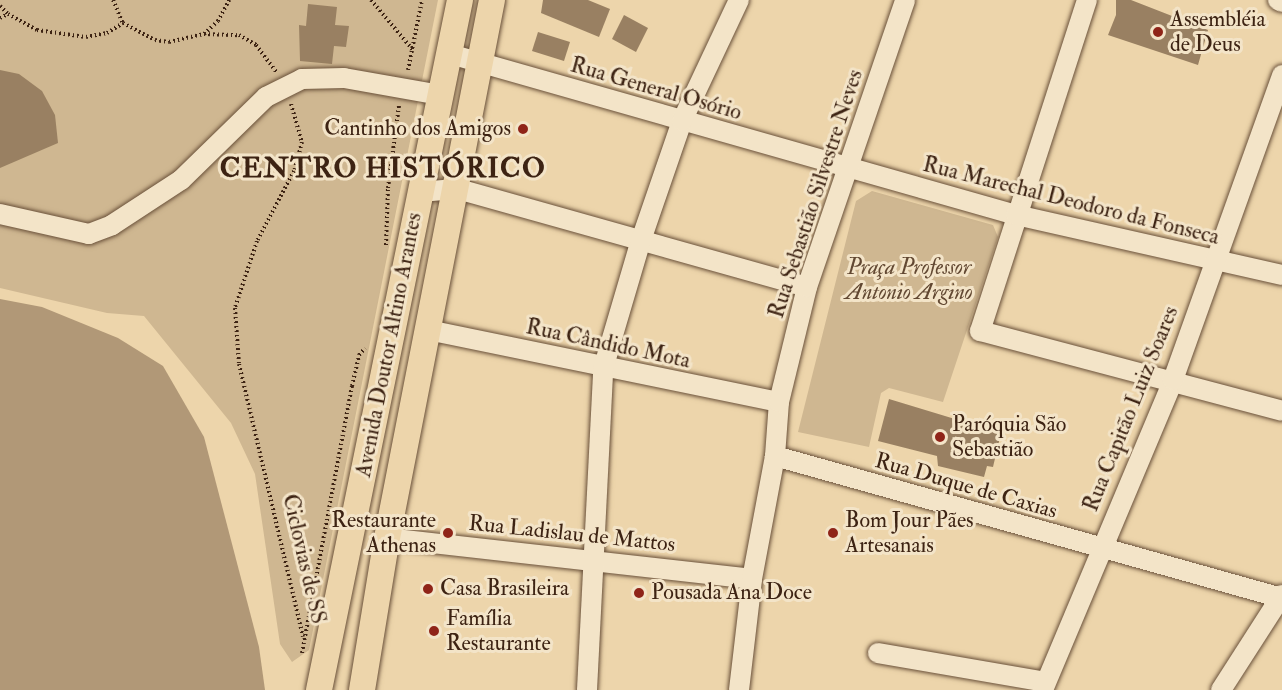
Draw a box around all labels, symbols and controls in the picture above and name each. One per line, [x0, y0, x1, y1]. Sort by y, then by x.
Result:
place label: Assembléia de Deus [1170, 6, 1266, 57]
marker: Assembléia de Deus [1151, 25, 1165, 39]
street label: Rua General Osório [567, 52, 745, 126]
street label: Rua Sebastião Silvestre Neves [763, 66, 869, 322]
place label: Cantinho dos Amigos [324, 116, 511, 142]
marker: Cantinho dos Amigos [516, 122, 530, 136]
street label: Rua Marechal Deodoro da Fonseca [920, 151, 1222, 251]
district label: CENTRO HISTÓRICO [220, 152, 546, 186]
street label: Avenida Doutor Altino Arantes [350, 210, 428, 480]
park label: Praça Professor Antonio Argino [845, 254, 973, 306]
street label: Rua Capitão Luiz Soares [1078, 303, 1184, 515]
street label: Rua Cândido Mota [523, 314, 693, 374]
place label: Paróquia São Sebastião [952, 411, 1066, 463]
marker: Paróquia São Sebastião [933, 430, 947, 444]
street label: Rua Duque de Caxias [872, 447, 1060, 525]
street label: Ciclovias de SS [276, 492, 332, 626]
place label: Restaurante Athenas [331, 507, 436, 558]
place label: Bom Jour Pães Artesanais [845, 507, 974, 558]
street label: Rua Ladislau de Mattos [467, 510, 677, 558]
marker: Restaurante Athenas [441, 526, 455, 540]
marker: Bom Jour Pães Artesanais [826, 526, 840, 540]
place label: Casa Brasileira [440, 576, 569, 602]
place label: Pousada Ana Doce [651, 580, 812, 606]
marker: Casa Brasileira [421, 582, 435, 596]
marker: Pousada Ana Doce [632, 586, 646, 600]
place label: Família Restaurante [446, 605, 551, 656]
marker: Família Restaurante [427, 624, 441, 638]

